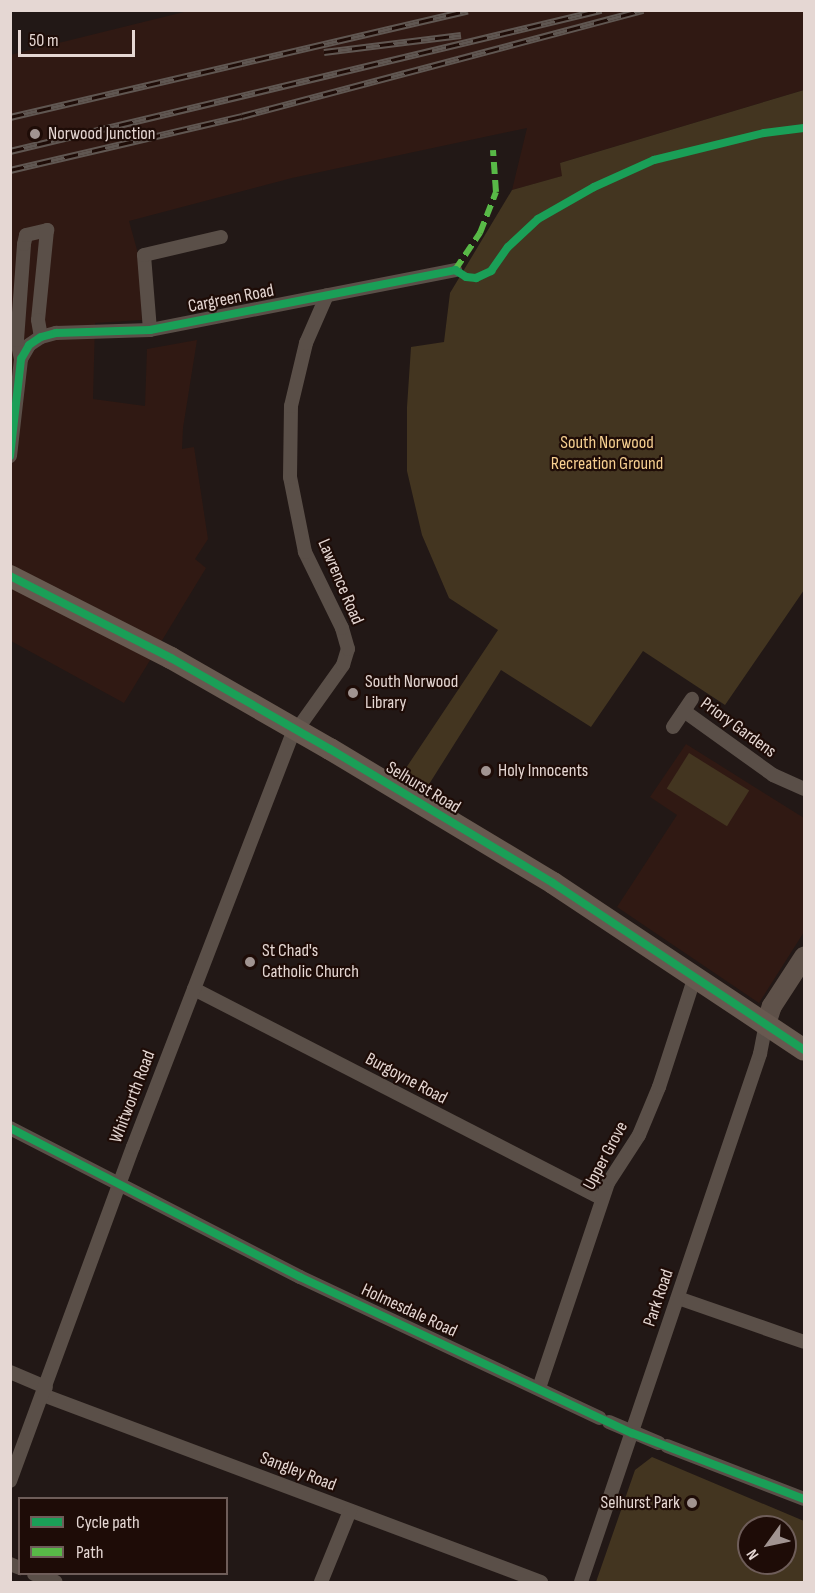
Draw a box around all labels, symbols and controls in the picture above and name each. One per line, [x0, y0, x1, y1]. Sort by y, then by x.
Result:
scale bar [21, 18, 138, 56]
text: 50 m [29, 30, 59, 51]
place label: Norwood Junction [48, 123, 155, 145]
marker: Norwood Junction [26, 125, 44, 143]
street label: Cargreen Road [186, 280, 276, 318]
park label: South Norwood Recreation Ground [551, 433, 663, 476]
street label: Lawrence Road [312, 536, 368, 628]
place label: South Norwood Library [365, 672, 458, 714]
marker: South Norwood Library [346, 686, 360, 700]
street label: Priory Gardens [696, 693, 780, 763]
street label: Selhurst Road [382, 757, 464, 819]
place label: Holy Innocents [498, 760, 588, 782]
marker: Holy Innocents [479, 764, 493, 778]
place label: St Chad's Catholic Church [262, 941, 359, 984]
marker: St Chad's Catholic Church [243, 955, 257, 969]
street label: Whitworth Road [106, 1048, 160, 1146]
street label: Burgoyne Road [361, 1048, 451, 1110]
street label: Upper Grove [579, 1118, 633, 1194]
street label: Park Road [639, 1267, 679, 1329]
street label: Holmesdale Road [358, 1279, 460, 1343]
street label: Sangley Road [257, 1448, 339, 1496]
place label: Selhurst Park [600, 1492, 680, 1514]
marker: Selhurst Park [685, 1496, 699, 1510]
legend [18, 1497, 228, 1575]
text: Cycle path [76, 1512, 140, 1533]
north arrow [737, 1515, 797, 1575]
text: Path [76, 1542, 104, 1563]
text: N [743, 1545, 763, 1563]

